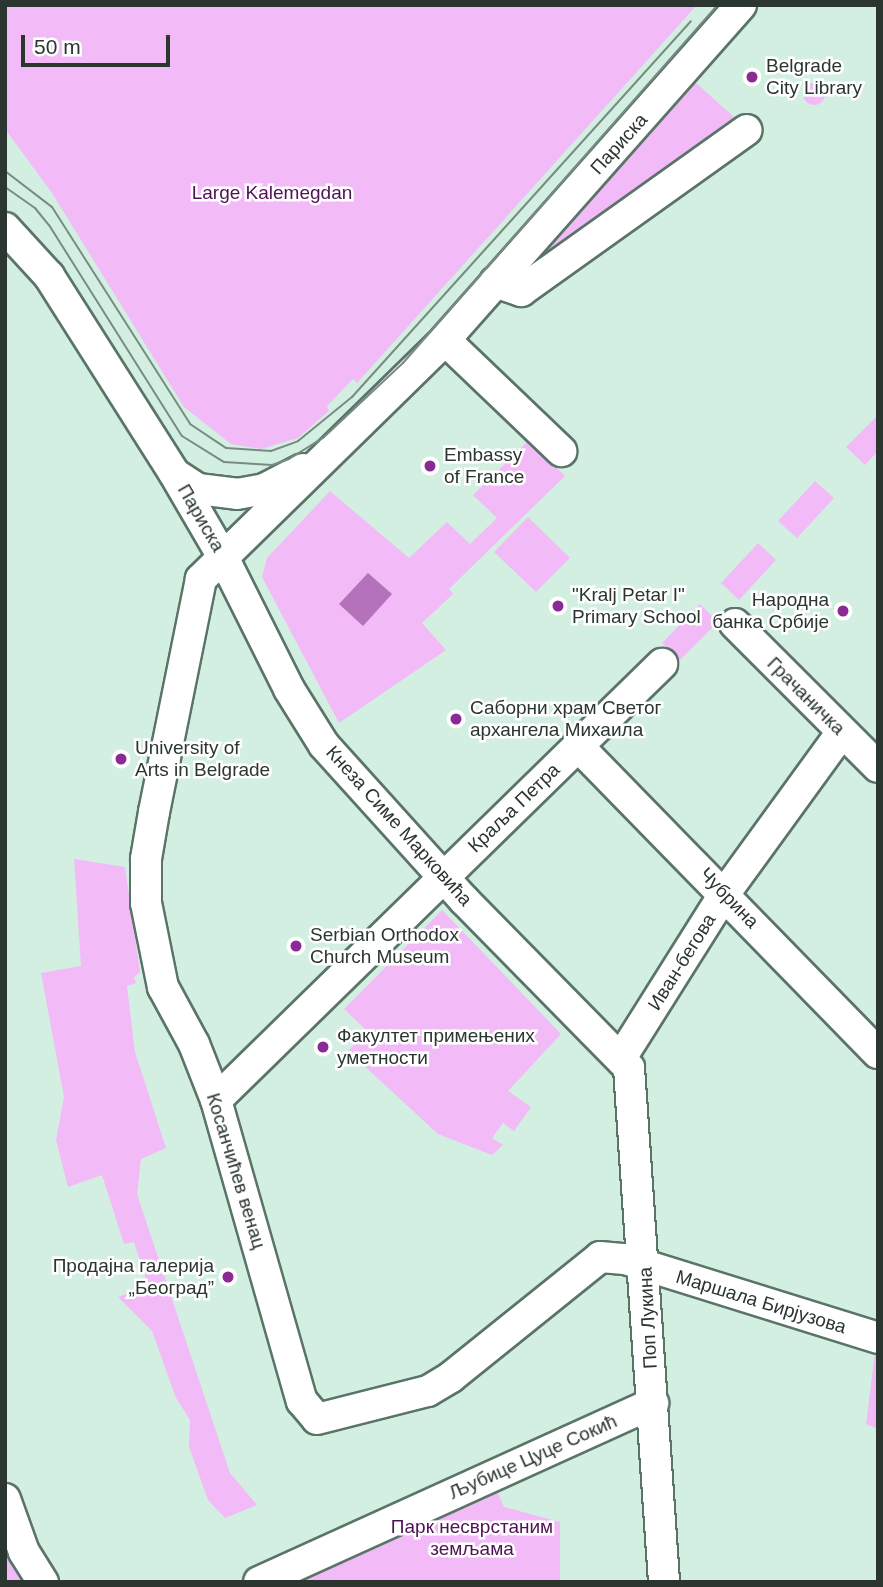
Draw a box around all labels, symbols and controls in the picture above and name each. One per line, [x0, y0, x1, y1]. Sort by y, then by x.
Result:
scale bar [24, 21, 173, 65]
text: 50 m [34, 35, 81, 58]
place label: Belgrade City Library [766, 55, 862, 99]
marker: Belgrade City Library [744, 69, 760, 85]
street label: Париска [586, 109, 652, 179]
park label: Large Kalemegdan [192, 182, 352, 204]
place label: Embassy of France [444, 444, 524, 488]
marker: Embassy of France [422, 458, 438, 474]
street label: Париска [173, 480, 229, 556]
place label: "Kralj Petar I" Primary School [572, 584, 701, 628]
place label: Народна банка Србије [712, 589, 829, 633]
marker: "Kralj Petar I" Primary School [550, 598, 566, 614]
marker: Народна банка Србије [835, 603, 851, 619]
street label: Грачаничка [762, 652, 850, 740]
place label: Саборни храм Светог архангела Михаила [470, 697, 661, 741]
marker: Саборни храм Светог архангела Михаила [448, 711, 464, 727]
place label: University of Arts in Belgrade [135, 737, 270, 781]
street label: Кнеза Симе Марковића [321, 741, 477, 911]
marker: University of Arts in Belgrade [113, 751, 129, 767]
street label: Краља Петра [463, 759, 565, 857]
street label: Чубрина [695, 863, 763, 933]
street label: Иван-бегова [643, 909, 721, 1015]
place label: Serbian Orthodox Church Museum [310, 924, 459, 968]
marker: Serbian Orthodox Church Museum [288, 938, 304, 954]
place label: Факултет примењених уметности [337, 1025, 535, 1069]
marker: Факултет примењених уметности [315, 1039, 331, 1055]
street label: Косанчићев венац [201, 1090, 271, 1252]
place label: Продајна галерија „Београд” [53, 1255, 214, 1299]
street label: Маршала Бирјузова [673, 1265, 849, 1339]
street label: Поп Лукина [634, 1266, 662, 1370]
marker: Продајна галерија „Београд” [220, 1269, 236, 1285]
street label: Љубице Цуце Сокић [445, 1410, 621, 1504]
park label: Парк несврстаним земљама [391, 1516, 553, 1560]

